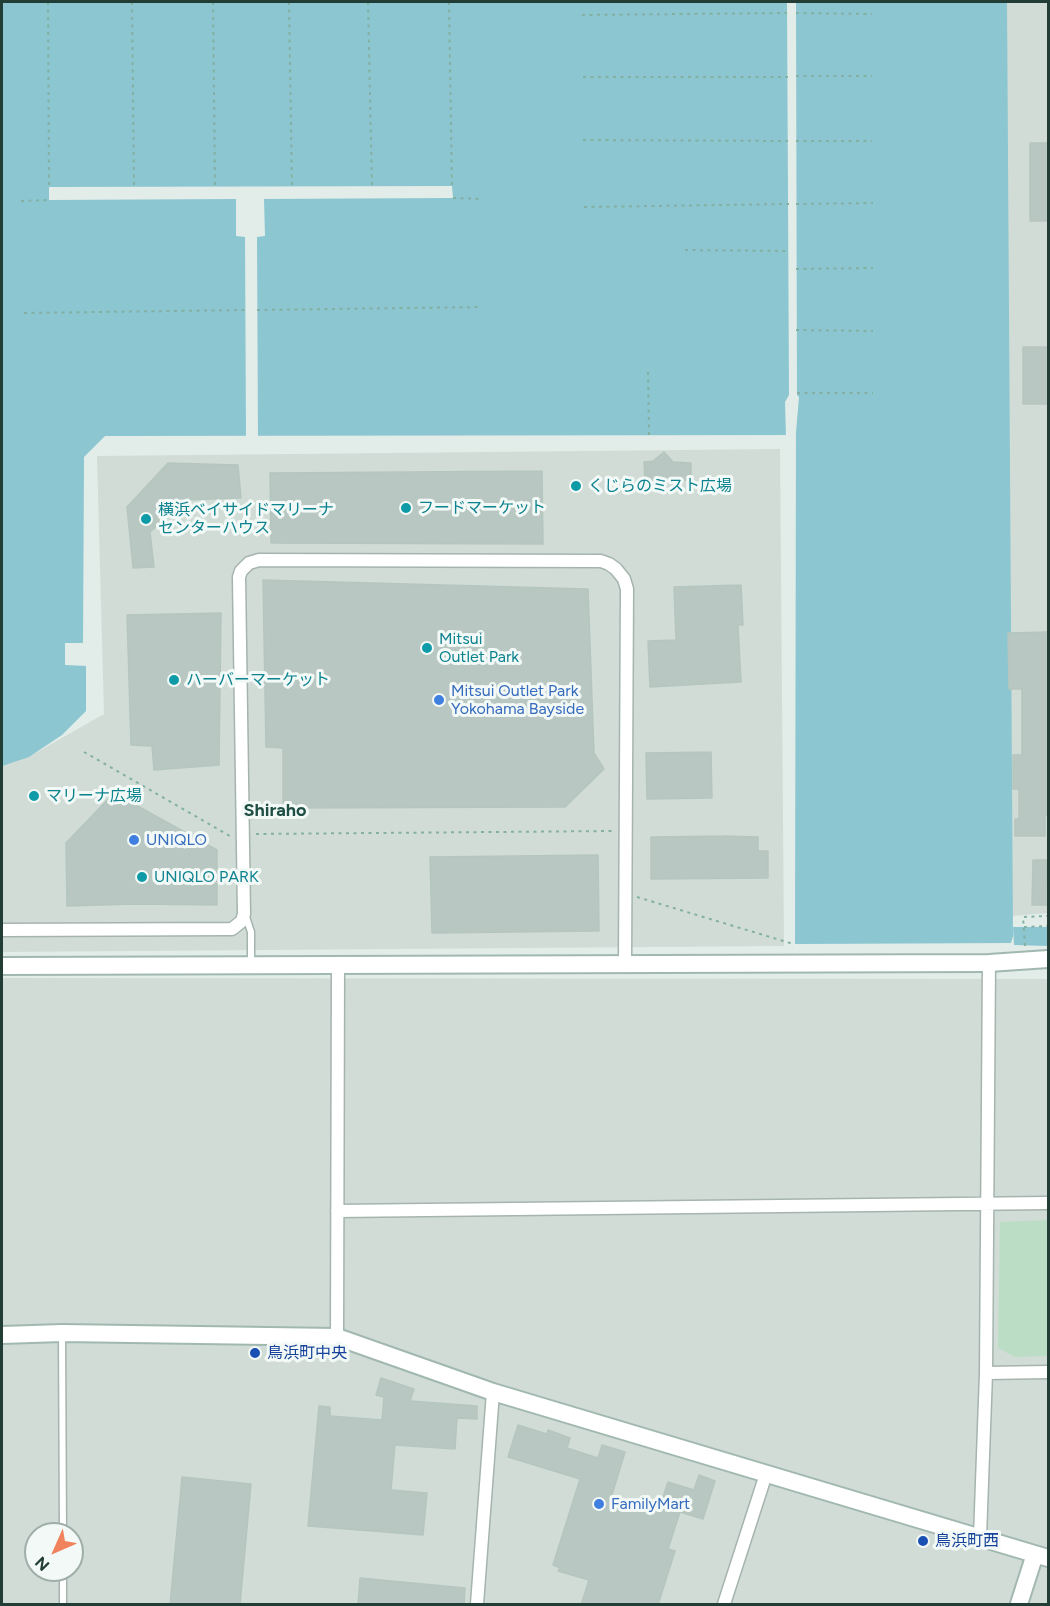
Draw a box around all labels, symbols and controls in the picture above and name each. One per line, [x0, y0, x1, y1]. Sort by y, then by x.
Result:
place label: くじらのミスト広場 [588, 476, 732, 496]
marker: くじらのミスト広場 [569, 479, 583, 493]
place label: フードマーケット [418, 498, 546, 518]
place label: 横浜ベイサイドマリーナ センターハウス [158, 500, 334, 538]
marker: フードマーケット [399, 501, 413, 515]
marker: 横浜ベイサイドマリーナ センターハウス [139, 512, 153, 526]
place label: Mitsui Outlet Park [439, 629, 519, 667]
marker: Mitsui Outlet Park [420, 641, 434, 655]
place label: ハーバーマーケット [186, 670, 330, 690]
marker: ハーバーマーケット [167, 673, 181, 687]
place label: Mitsui Outlet Park Yokohama Bayside [451, 681, 584, 719]
marker: Mitsui Outlet Park Yokohama Bayside [432, 693, 446, 707]
place label: マリーナ広場 [46, 786, 142, 806]
marker: マリーナ広場 [27, 789, 41, 803]
district label: Shiraho [243, 800, 307, 822]
place label: UNIQLO [146, 830, 207, 850]
marker: UNIQLO [127, 833, 141, 847]
place label: UNIQLO PARK [154, 867, 259, 887]
marker: UNIQLO PARK [135, 870, 149, 884]
place label: 鳥浜町中央 [267, 1343, 347, 1363]
marker: 鳥浜町中央 [248, 1346, 262, 1360]
place label: FamilyMart [611, 1494, 690, 1514]
marker: FamilyMart [592, 1497, 606, 1511]
north arrow [24, 1522, 84, 1582]
place label: 鳥浜町西 [935, 1531, 999, 1551]
marker: 鳥浜町西 [916, 1534, 930, 1548]
text: N [31, 1553, 53, 1575]

